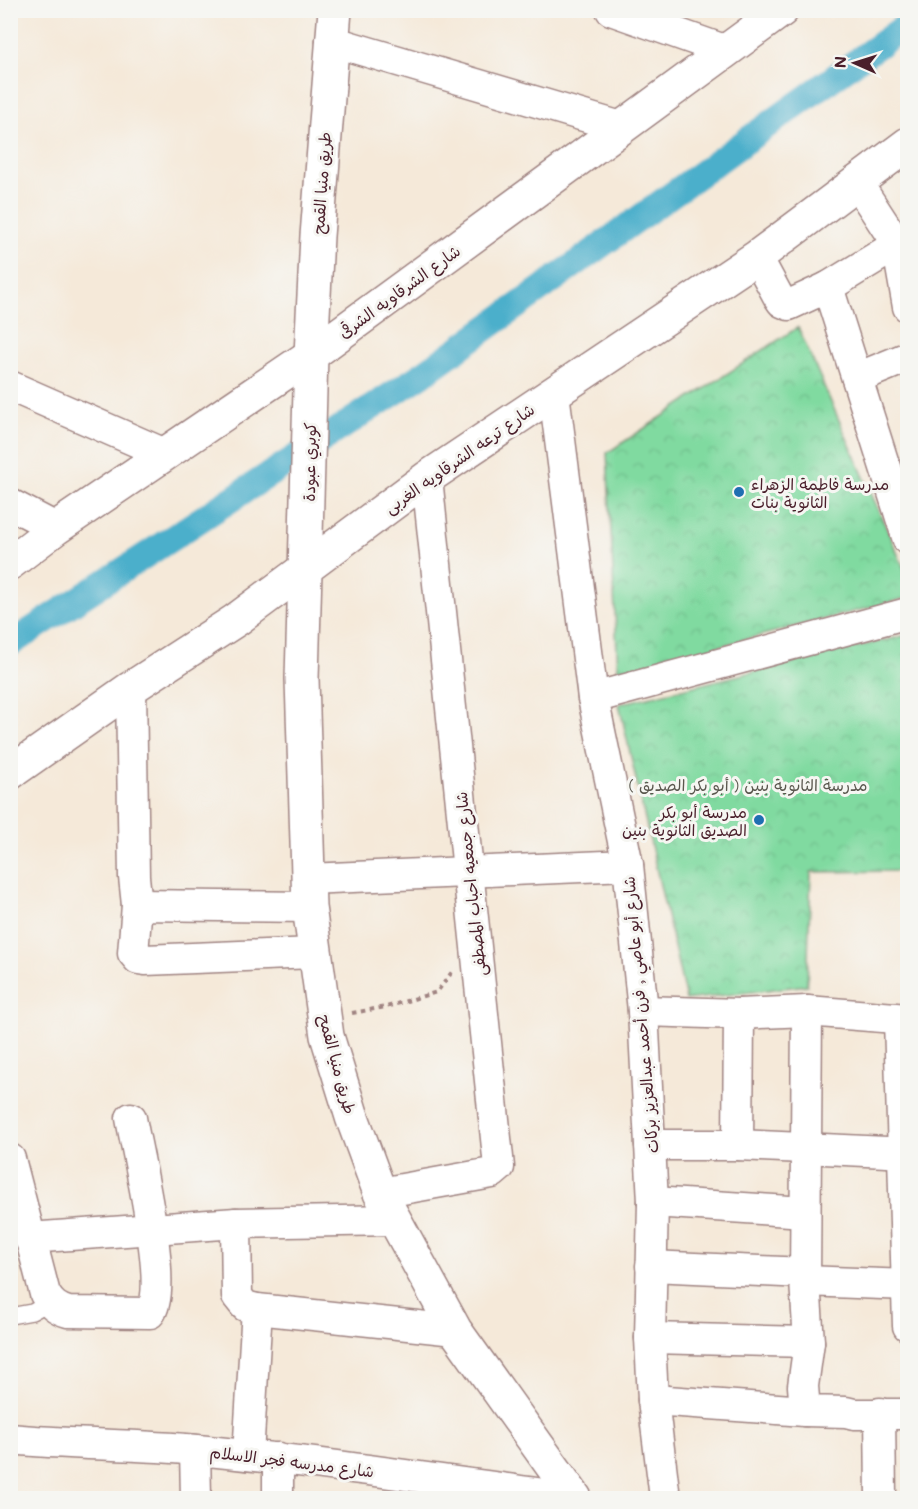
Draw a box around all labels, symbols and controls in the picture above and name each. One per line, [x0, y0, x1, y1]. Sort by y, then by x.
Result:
north arrow [825, 33, 885, 93]
text: N [829, 56, 850, 69]
street label: طريق منيا القمح [307, 131, 336, 235]
street label: شارع الشرقاويه الشرقى [334, 240, 465, 344]
street label: شارع ترعه الشرقاويه الغربى [380, 398, 539, 519]
street label: كوبري عبودة [298, 422, 322, 502]
place label: مدرسة فاطمة الزهراء الثانوية بنات [751, 473, 889, 513]
marker: مدرسة فاطمة الزهراء الثانوية بنات [732, 485, 746, 499]
park label: مدرسة الثانوية بنين ( أبو بكر الصديق ) [628, 774, 868, 796]
street label: شارع جمعيه احباب المصطفى [450, 790, 492, 977]
place label: مدرسة أبو بكر الصديق الثانوية بنين [622, 801, 747, 841]
marker: مدرسة أبو بكر الصديق الثانوية بنين [752, 813, 766, 827]
street label: شارع أبو عاصي , فرن أحمد عبدالعزيز بركات [617, 875, 668, 1154]
street label: طريق منيا القمح [314, 1012, 361, 1116]
street label: شارع مدرسه فجر الاسلام [208, 1441, 375, 1484]

